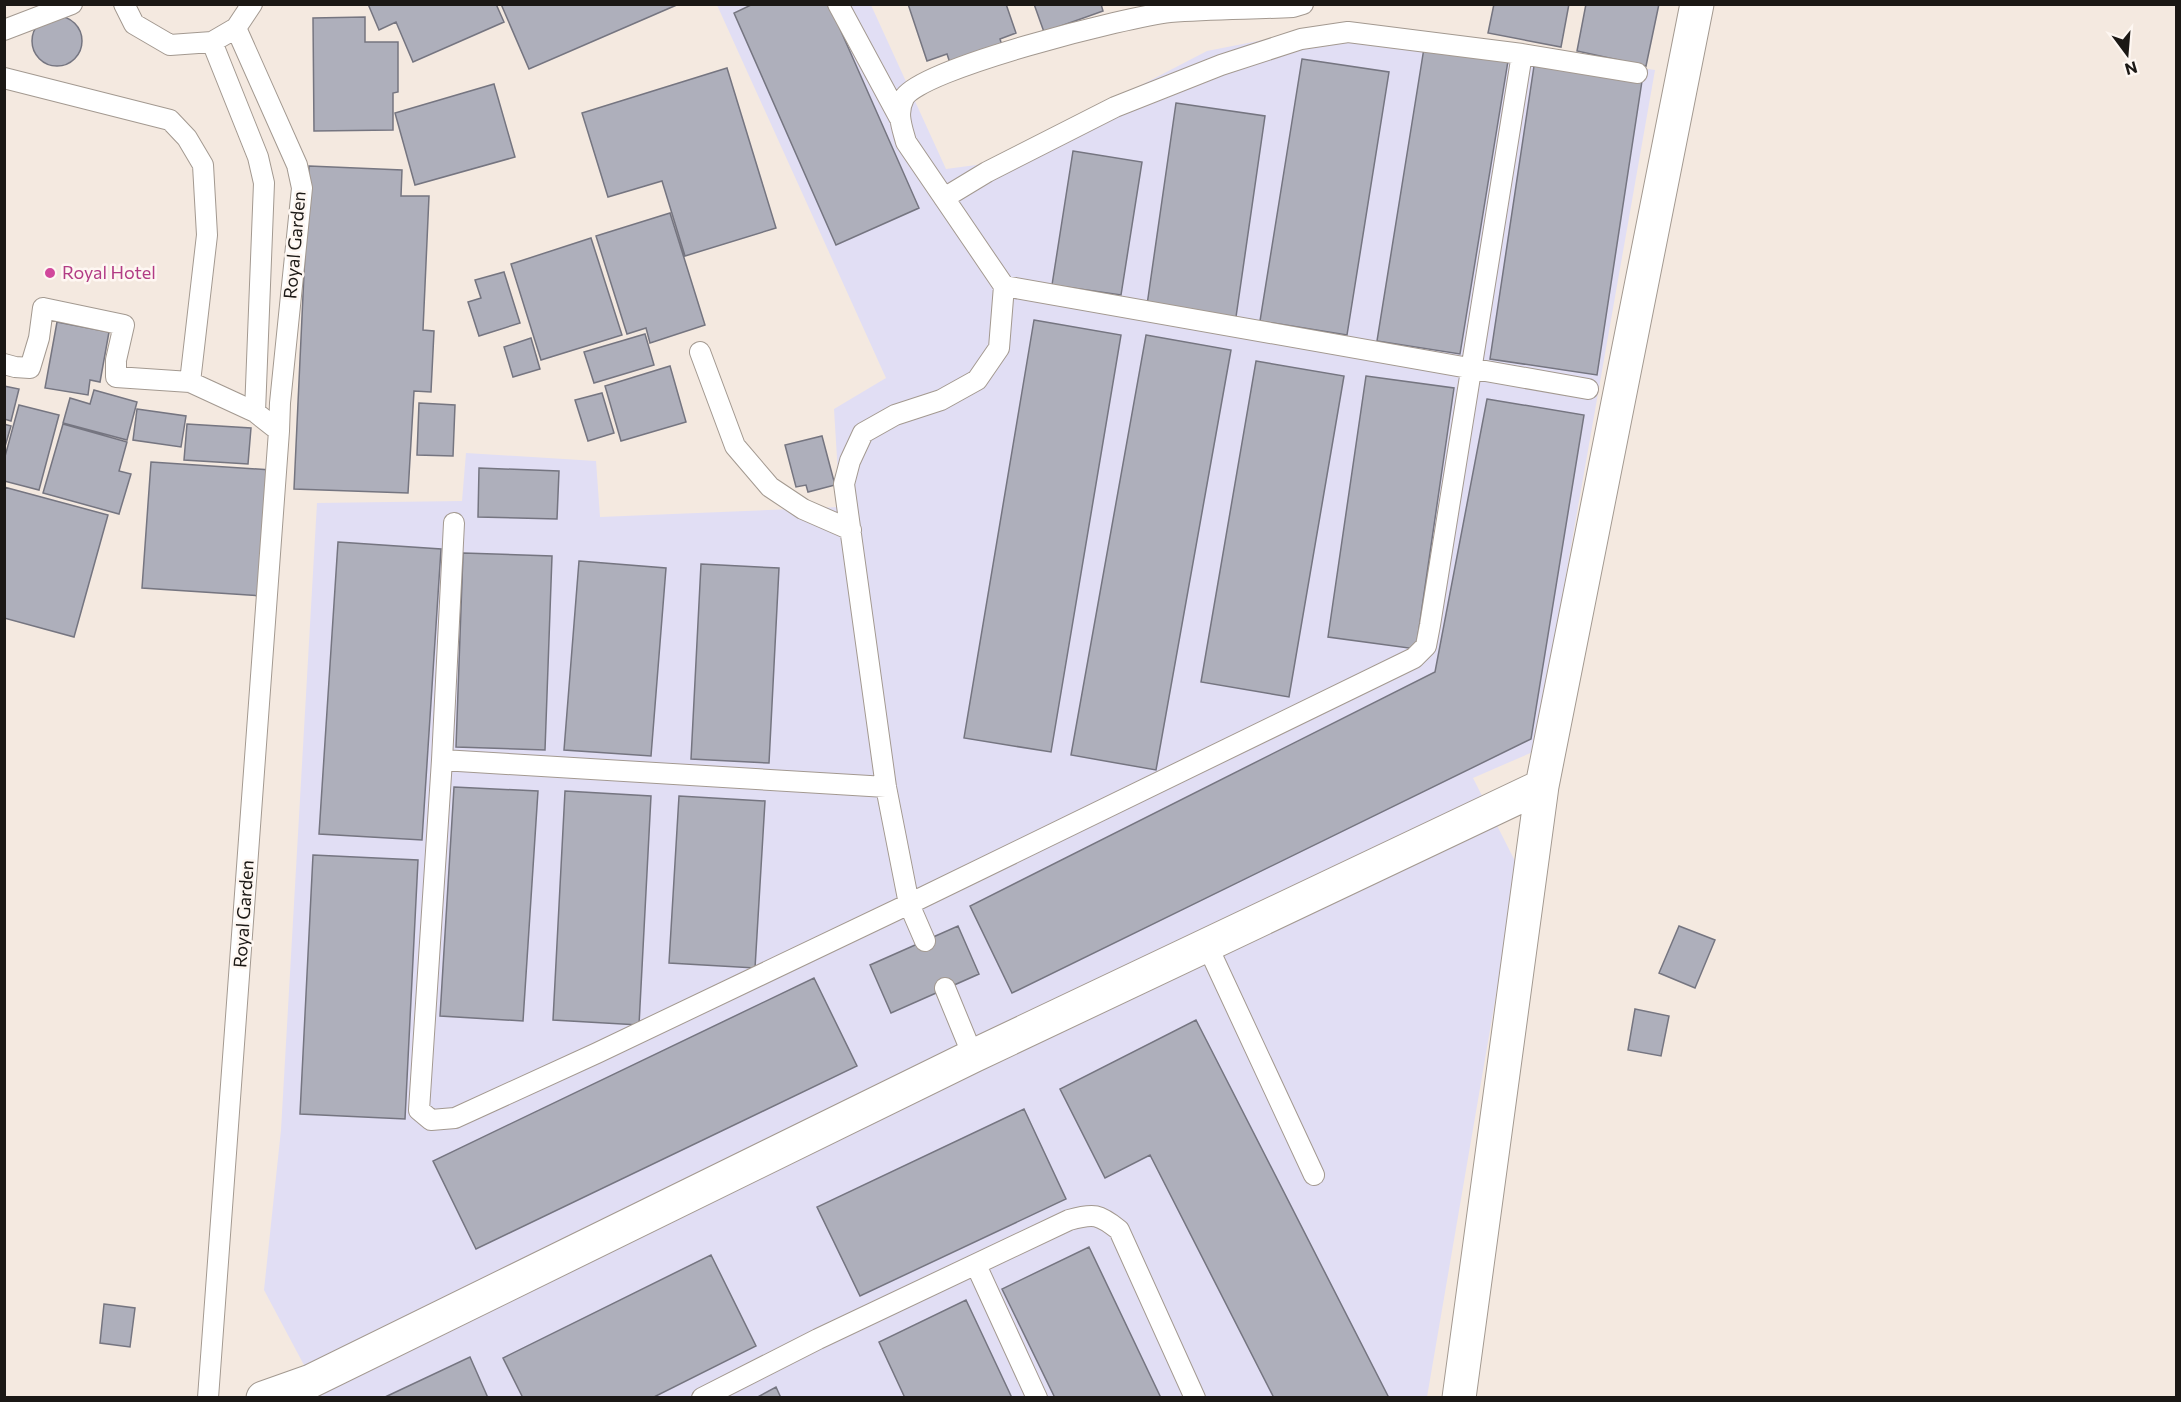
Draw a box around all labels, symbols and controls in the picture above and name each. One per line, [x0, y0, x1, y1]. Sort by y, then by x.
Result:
north arrow [2097, 24, 2157, 84]
text: N [2123, 58, 2140, 80]
street label: Royal Garden [278, 190, 310, 300]
place label: Royal Hotel [62, 261, 156, 283]
marker: Royal Hotel [43, 266, 57, 280]
street label: Royal Garden [228, 859, 258, 969]

